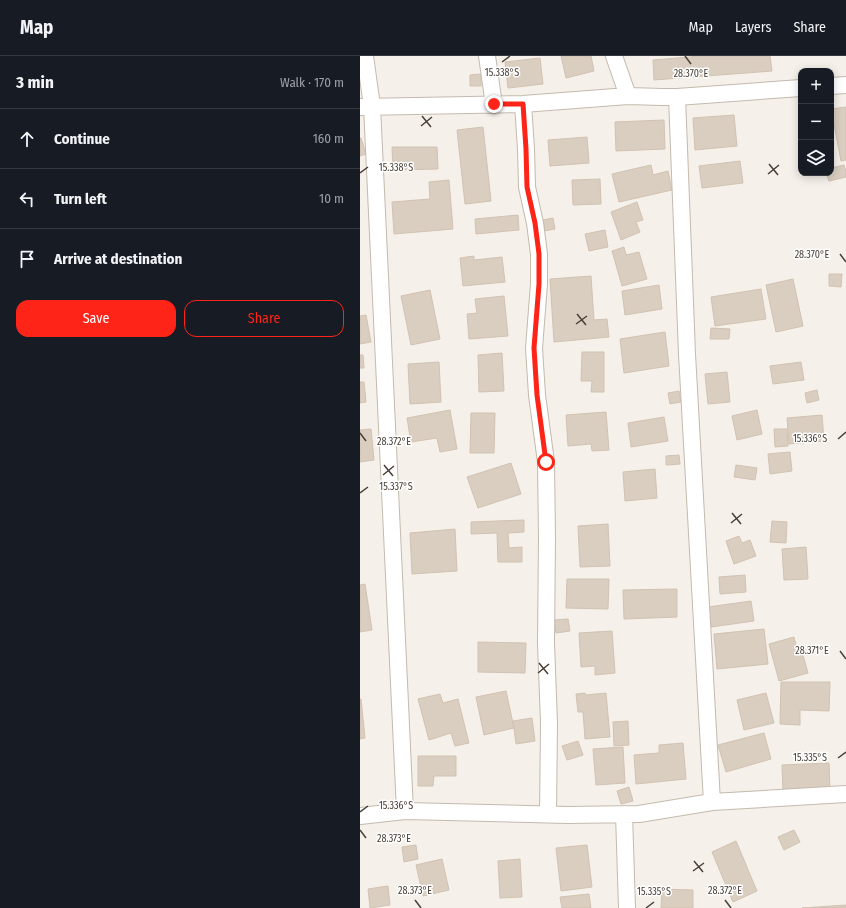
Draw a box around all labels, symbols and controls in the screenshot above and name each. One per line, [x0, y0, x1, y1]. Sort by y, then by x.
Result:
text: Map [20, 16, 53, 39]
text: Map [689, 19, 713, 36]
text: Layers [735, 19, 771, 36]
text: Share [793, 19, 826, 36]
text: 15.338°S [485, 67, 519, 79]
text: 28.370°E [674, 68, 709, 80]
map controls [798, 68, 834, 176]
button: + [798, 68, 834, 104]
text: 3 min [16, 72, 54, 93]
text: Walk · 170 m [280, 75, 344, 90]
route end [485, 95, 503, 113]
button: − [798, 104, 834, 140]
icon: ahead [16, 128, 38, 150]
text: Continue [54, 130, 110, 148]
text: 160 m [313, 131, 344, 146]
button: layers [798, 140, 834, 176]
text: 15.338°S [379, 162, 413, 174]
icon: left [16, 188, 38, 210]
text: Turn left [54, 190, 107, 208]
text: 10 m [319, 191, 344, 206]
icon: arrive [16, 248, 38, 270]
text: 28.370°E [795, 249, 830, 261]
text: Arrive at destination [54, 250, 182, 268]
button: Save [16, 300, 176, 337]
button: Share [184, 300, 344, 337]
text: 15.336°S [793, 433, 827, 445]
text: 28.372°E [377, 436, 411, 448]
route start [537, 453, 555, 471]
text: 15.337°S [379, 481, 413, 493]
text: 28.371°E [795, 645, 829, 657]
text: 15.335°S [793, 752, 827, 764]
text: 15.336°S [379, 800, 413, 812]
text: 28.373°E [377, 833, 411, 845]
text: 28.373°E [398, 885, 432, 897]
text: 28.372°E [708, 885, 742, 897]
text: 15.335°S [637, 886, 671, 898]

